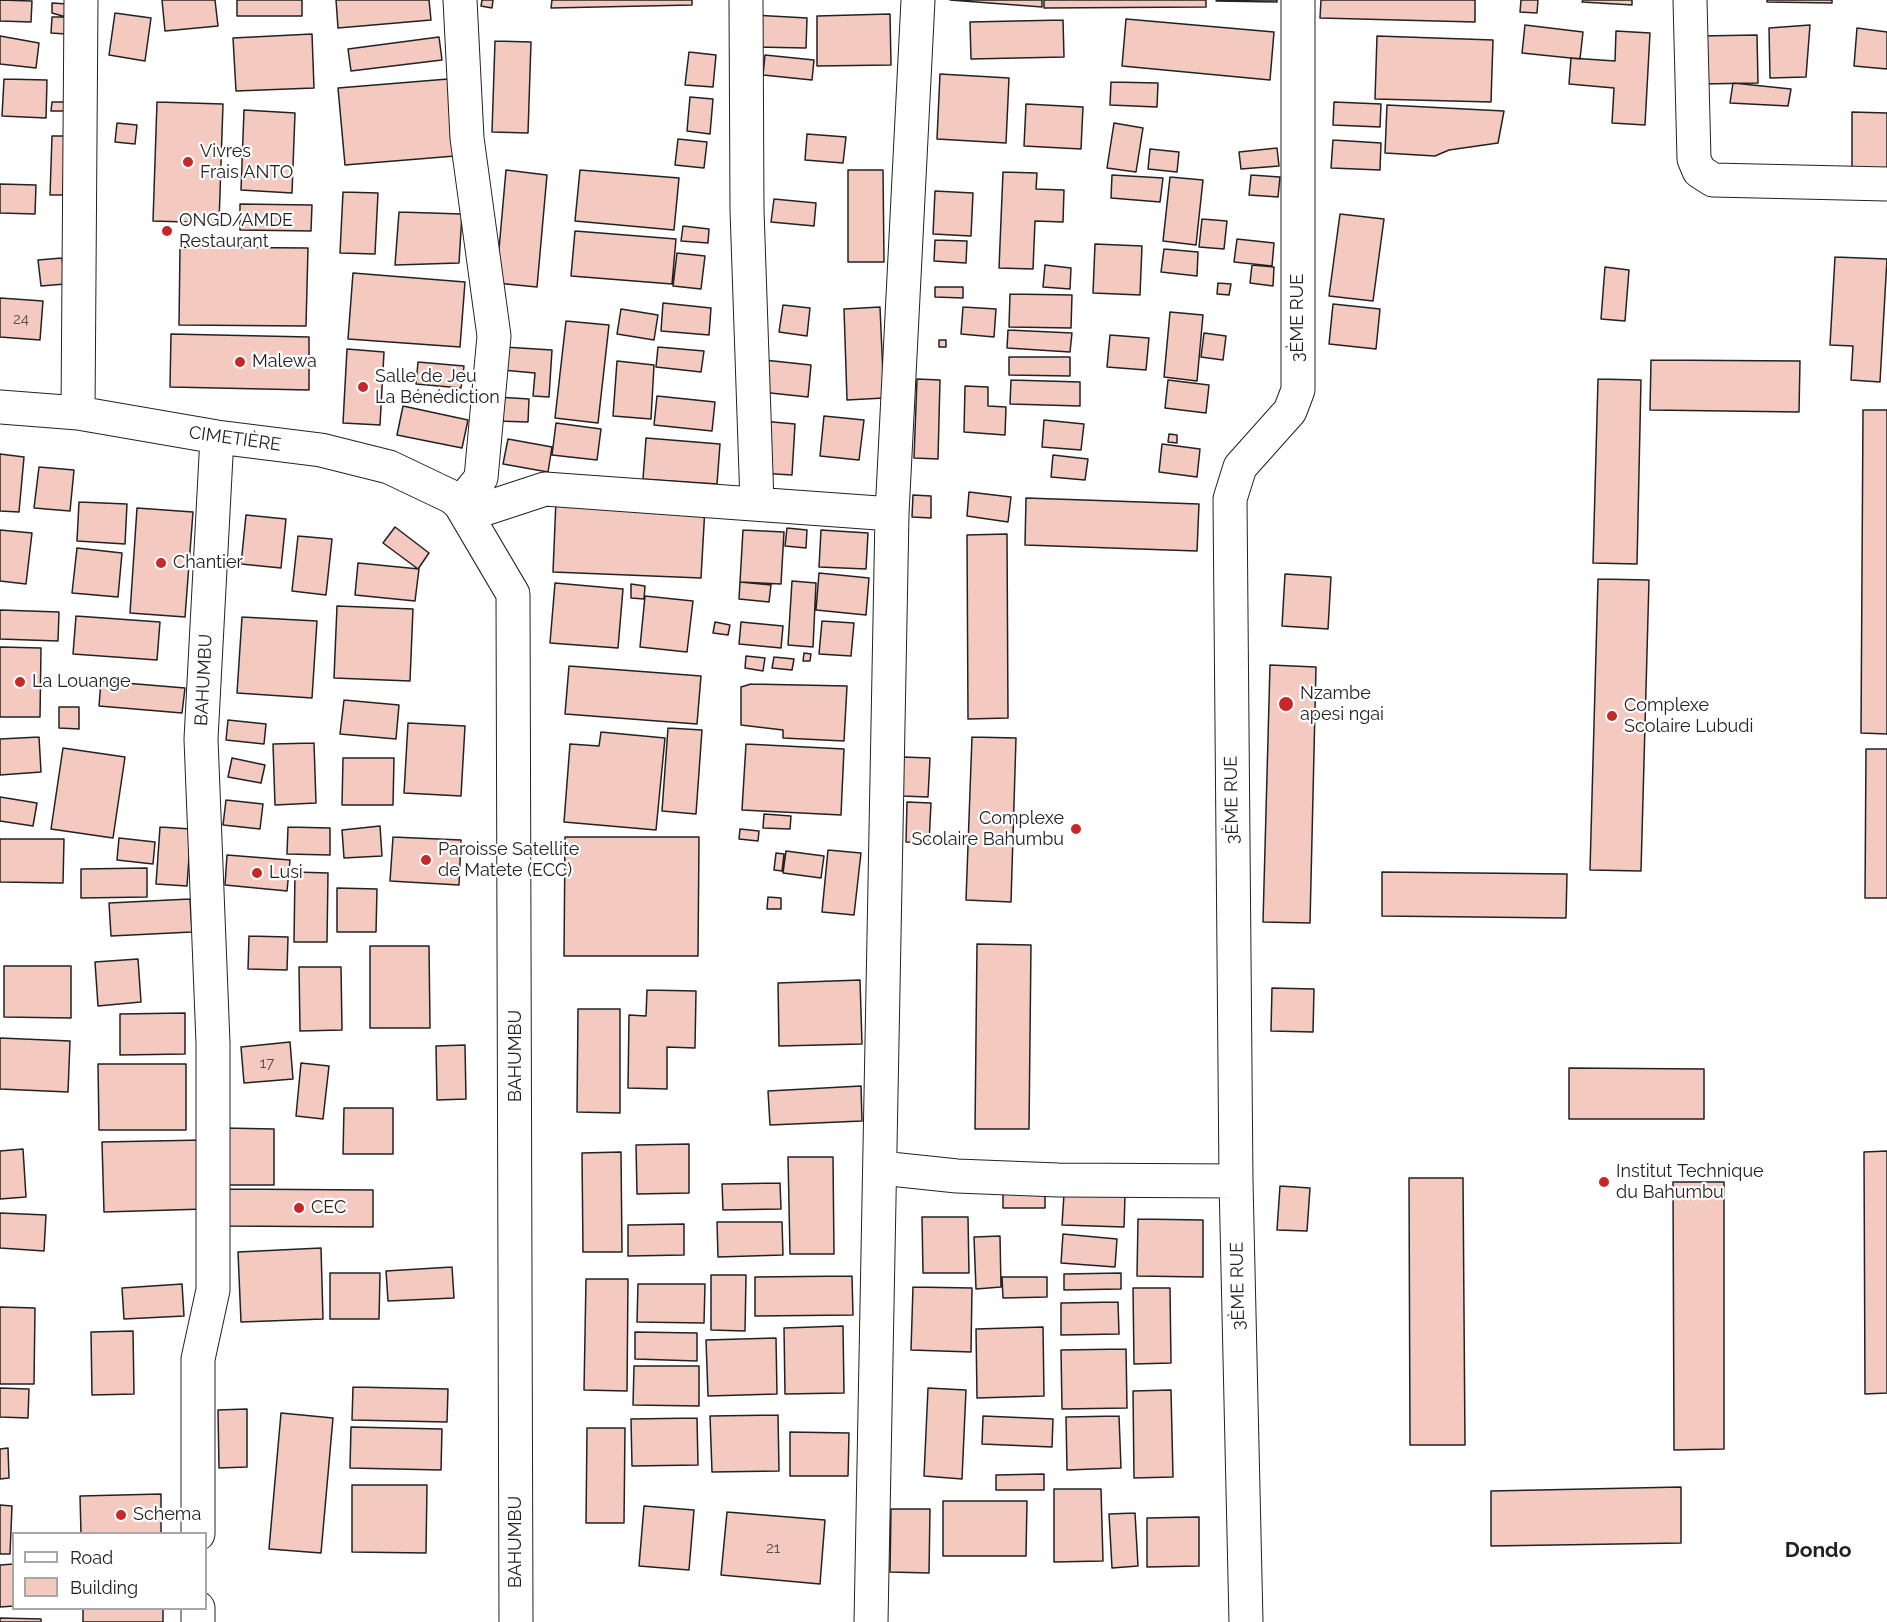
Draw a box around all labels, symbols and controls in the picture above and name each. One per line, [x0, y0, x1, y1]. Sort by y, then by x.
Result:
place label: Vivres Frais ANTO [200, 141, 293, 184]
marker: Vivres Frais ANTO [181, 155, 195, 169]
place label: ONGD/AMDE Restaurant [179, 210, 293, 252]
marker: ONGD/AMDE Restaurant [160, 224, 174, 238]
street label: 3ÈME RUE [1287, 274, 1309, 362]
house number: 24 [13, 310, 29, 328]
place label: Malewa [252, 351, 317, 373]
marker: Malewa [233, 355, 247, 369]
place label: Salle de Jeu La Bénédiction [375, 366, 500, 409]
marker: Salle de Jeu La Bénédiction [356, 380, 370, 394]
street label: CIMETIÈRE [188, 422, 282, 456]
place label: Chantier [173, 552, 243, 574]
marker: Chantier [154, 556, 168, 570]
street label: BAHUMBU [191, 633, 217, 727]
place label: La Louange [32, 671, 131, 693]
marker: La Louange [13, 675, 27, 689]
place label: Nzambe apesi ngai [1300, 683, 1384, 726]
marker: Nzambe apesi ngai [1277, 695, 1295, 713]
place label: Complexe Scolaire Lubudi [1624, 695, 1753, 738]
marker: Complexe Scolaire Lubudi [1605, 709, 1619, 723]
street label: 3ÈME RUE [1220, 756, 1244, 844]
place label: Complexe Scolaire Bahumbu [911, 808, 1064, 850]
marker: Complexe Scolaire Bahumbu [1069, 822, 1083, 836]
place label: Paroisse Satellite de Matete (ECC) [438, 839, 579, 882]
marker: Paroisse Satellite de Matete (ECC) [419, 853, 433, 867]
place label: Lusi [269, 862, 303, 884]
marker: Lusi [250, 866, 264, 880]
street label: BAHUMBU [505, 1010, 527, 1102]
house number: 17 [260, 1054, 274, 1072]
place label: Institut Technique du Bahumbu [1616, 1161, 1764, 1204]
marker: Institut Technique du Bahumbu [1597, 1175, 1611, 1189]
place label: CEC [311, 1197, 346, 1219]
marker: CEC [292, 1201, 306, 1215]
street label: 3ÈME RUE [1226, 1242, 1250, 1330]
street label: BAHUMBU [505, 1496, 527, 1588]
place label: Schema [133, 1504, 201, 1526]
marker: Schema [114, 1508, 128, 1522]
legend [12, 1532, 207, 1610]
district label: Dondo [1785, 1538, 1851, 1564]
house number: 21 [766, 1539, 780, 1557]
text: Road [70, 1547, 113, 1568]
text: Building [70, 1577, 138, 1598]

